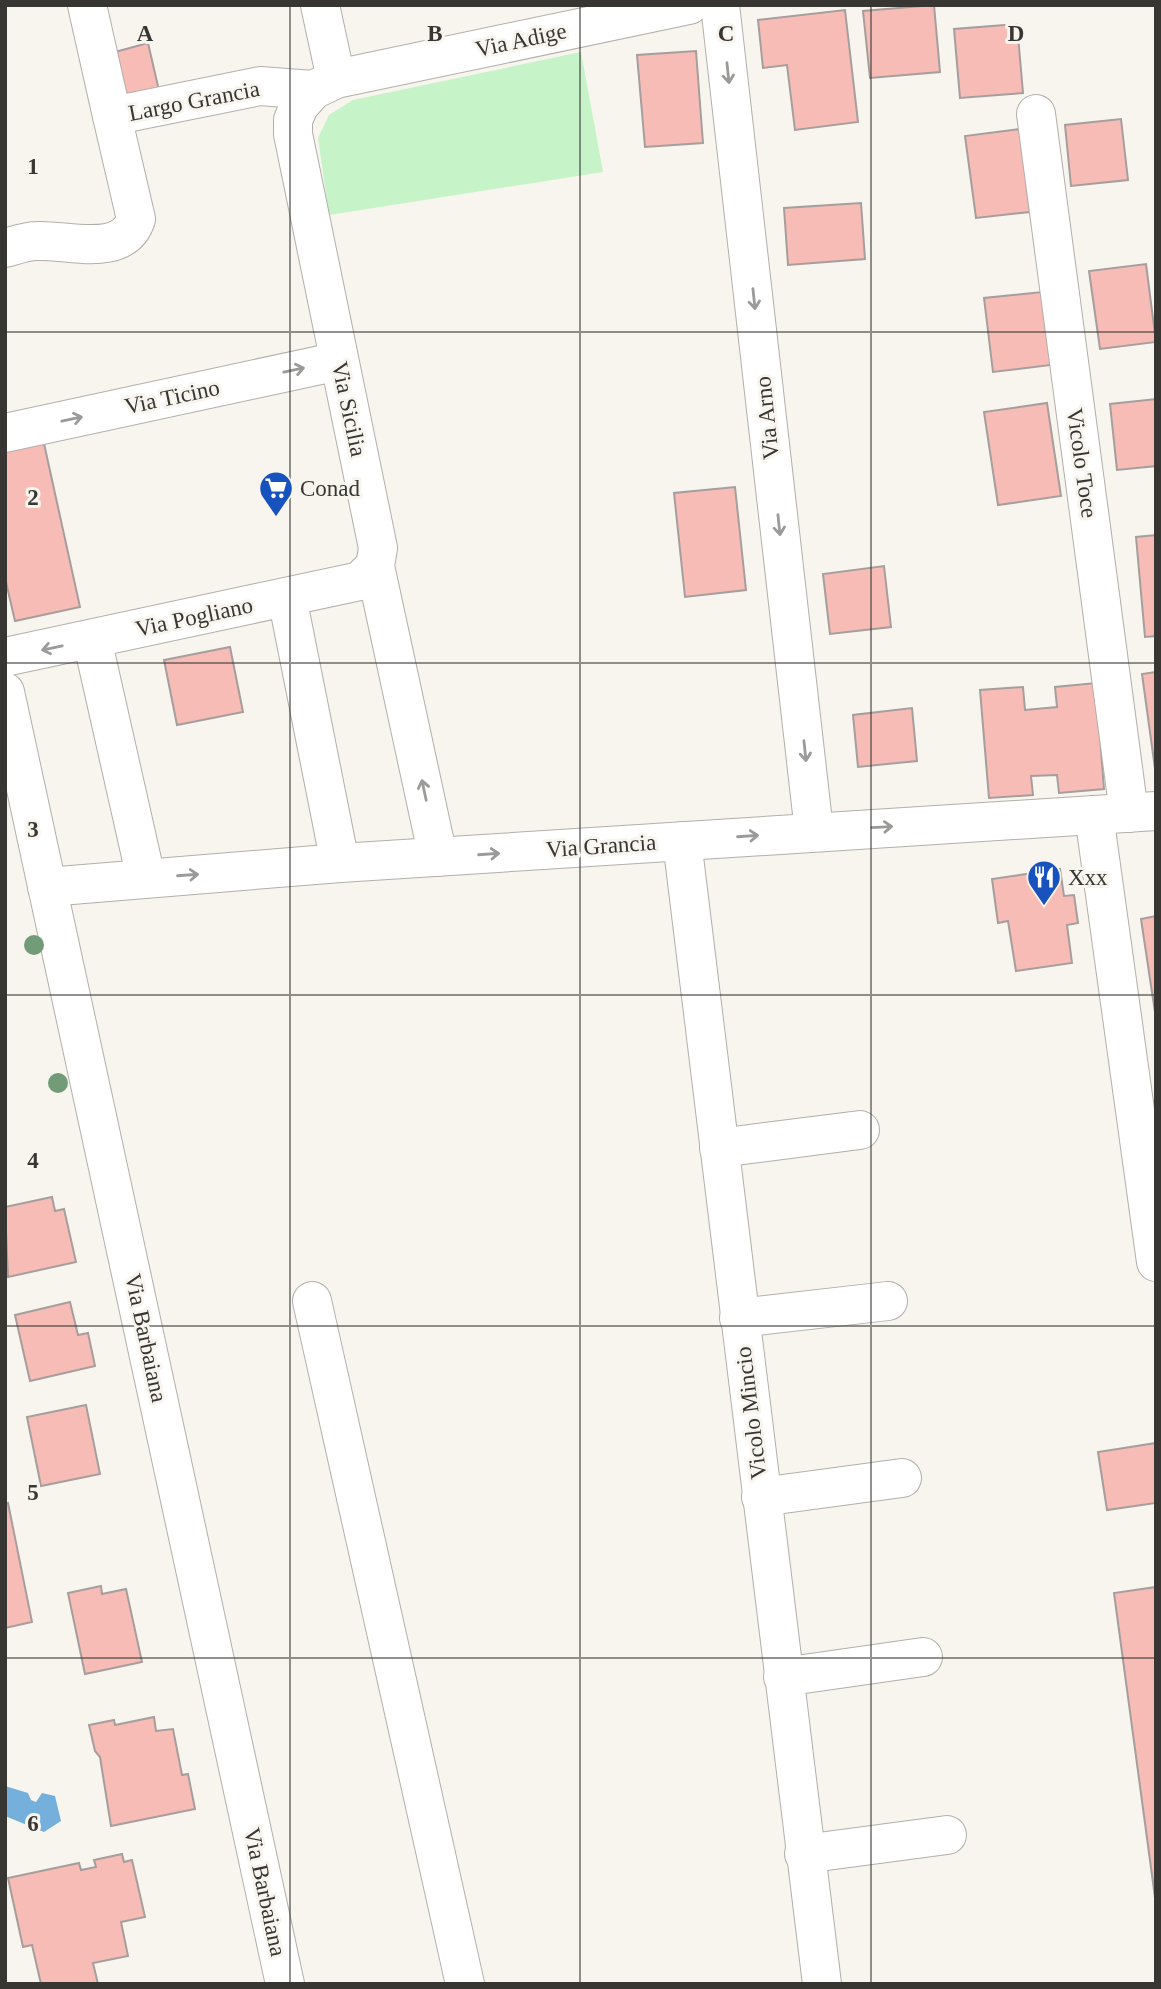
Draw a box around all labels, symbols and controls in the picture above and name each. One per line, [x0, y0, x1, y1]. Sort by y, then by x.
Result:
street label: Via Adige [473, 18, 569, 62]
text: A [137, 21, 154, 46]
text: B [427, 21, 443, 46]
text: C [718, 21, 734, 46]
text: D [1008, 21, 1024, 46]
one-way arrow [722, 61, 735, 84]
street label: Largo Grancia [126, 76, 262, 126]
text: 1 [27, 154, 39, 179]
one-way arrow [747, 287, 760, 310]
street label: Via Sicilia [327, 359, 371, 459]
one-way arrow [282, 363, 305, 377]
street label: Via Ticino [122, 375, 222, 419]
street label: Via Arno [750, 375, 784, 461]
street label: Vicolo Toce [1062, 406, 1102, 520]
one-way arrow [60, 411, 83, 425]
supermarket icon: Conad [257, 469, 295, 518]
place label: Conad [300, 476, 361, 501]
text: 2 [27, 485, 39, 510]
one-way arrow [773, 513, 786, 536]
street label: Via Pogliano [133, 592, 255, 642]
one-way arrow [41, 641, 64, 655]
one-way arrow [798, 739, 811, 762]
one-way arrow [416, 780, 429, 802]
text: 3 [27, 817, 39, 842]
one-way arrow [870, 821, 893, 834]
one-way arrow [736, 829, 759, 842]
street label: Via Grancia [545, 830, 657, 862]
one-way arrow [477, 847, 499, 860]
restaurant icon: Xxx [1025, 858, 1063, 907]
place label: Xxx [1068, 865, 1108, 890]
one-way arrow [177, 868, 199, 881]
text: 4 [27, 1148, 39, 1173]
street label: Via Barbaiana [120, 1271, 172, 1405]
street label: Vicolo Mincio [730, 1345, 772, 1481]
text: 5 [27, 1480, 39, 1505]
text: 6 [27, 1811, 39, 1836]
street label: Via Barbaiana [239, 1825, 291, 1959]

